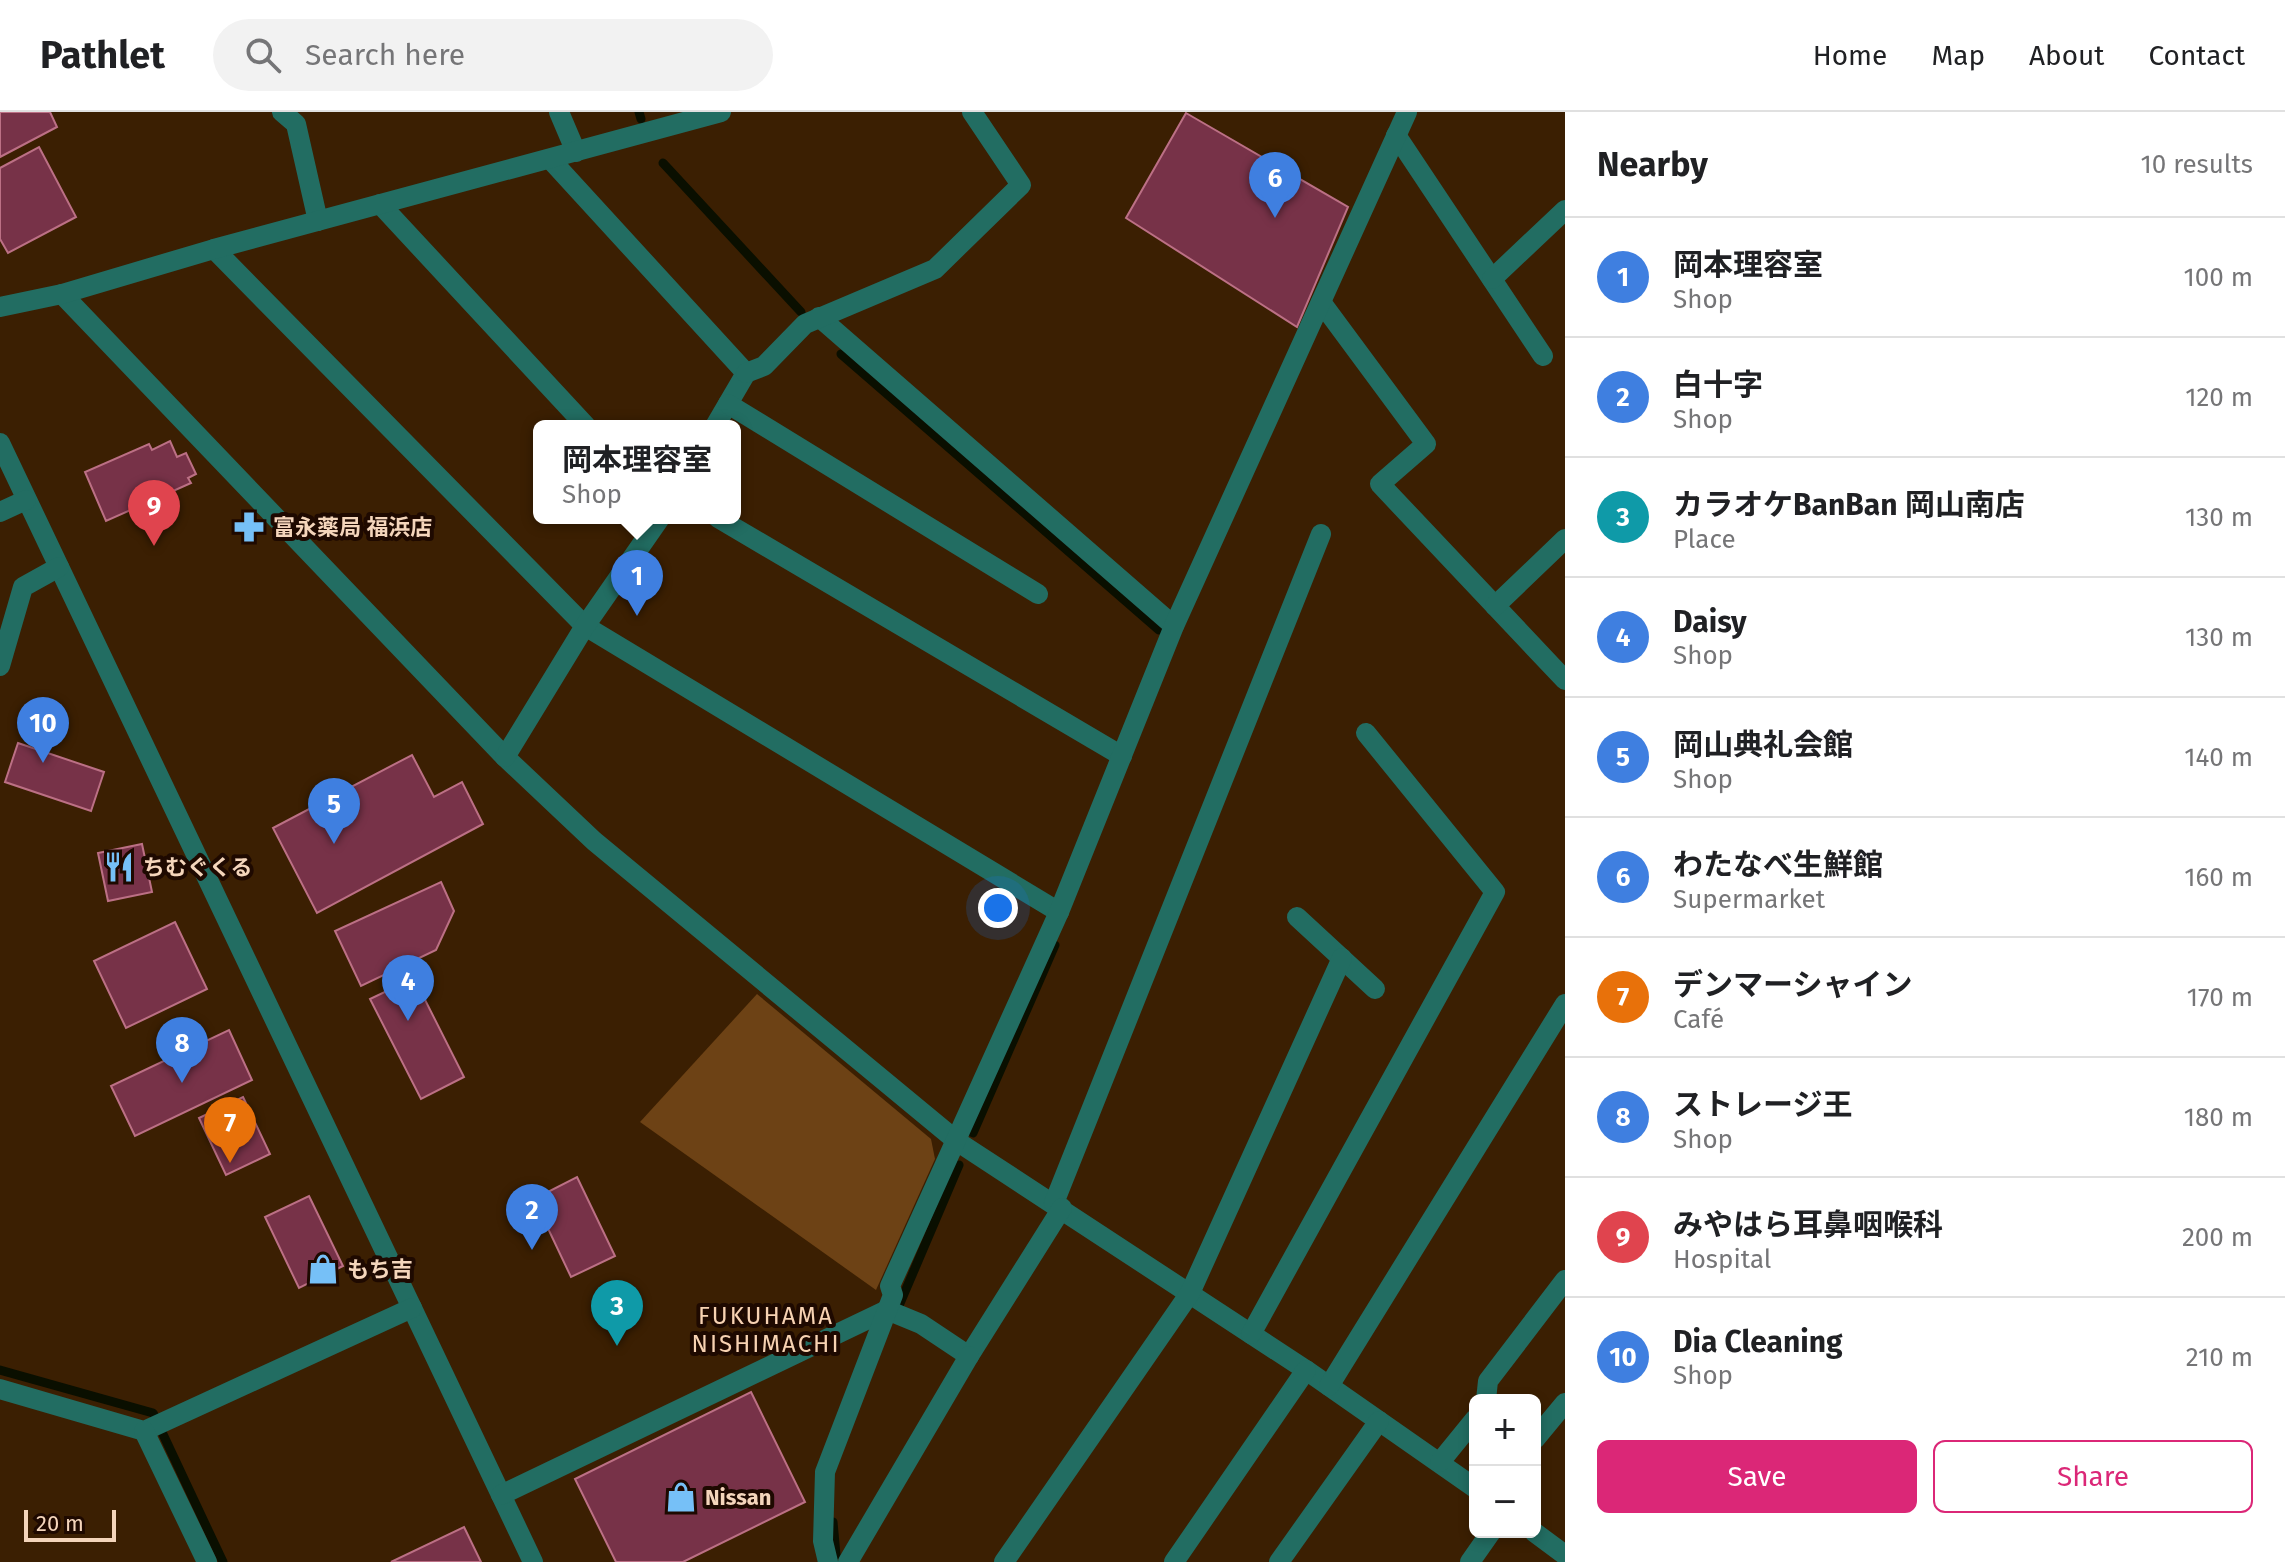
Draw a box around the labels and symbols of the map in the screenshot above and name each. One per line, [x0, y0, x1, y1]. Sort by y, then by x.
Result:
pin: 6 [1249, 152, 1301, 218]
pin: 9 [128, 480, 180, 546]
pharmacy icon: 富永薬局 福浜店 [232, 510, 266, 544]
place label: 富永薬局 福浜店 [273, 514, 432, 541]
pin: 1 [611, 550, 663, 616]
pin: 10 [17, 697, 69, 763]
pin: 5 [308, 778, 360, 844]
restaurant icon: ちむぐくる [102, 850, 136, 884]
place label: ちむぐくる [143, 854, 253, 881]
your location [978, 888, 1018, 928]
pin: 4 [382, 955, 434, 1021]
pin: 8 [156, 1017, 208, 1083]
pin: 7 [204, 1097, 256, 1163]
pin: 2 [506, 1184, 558, 1250]
shop icon: もち吉 [306, 1252, 340, 1286]
place label: もち吉 [347, 1256, 413, 1283]
pin: 3 [591, 1280, 643, 1346]
district label: FUKUHAMA NISHIMACHI [692, 1302, 840, 1358]
shop icon: Nissan [664, 1480, 698, 1514]
place label: Nissan [705, 1484, 771, 1511]
scale bar [24, 1506, 116, 1542]

